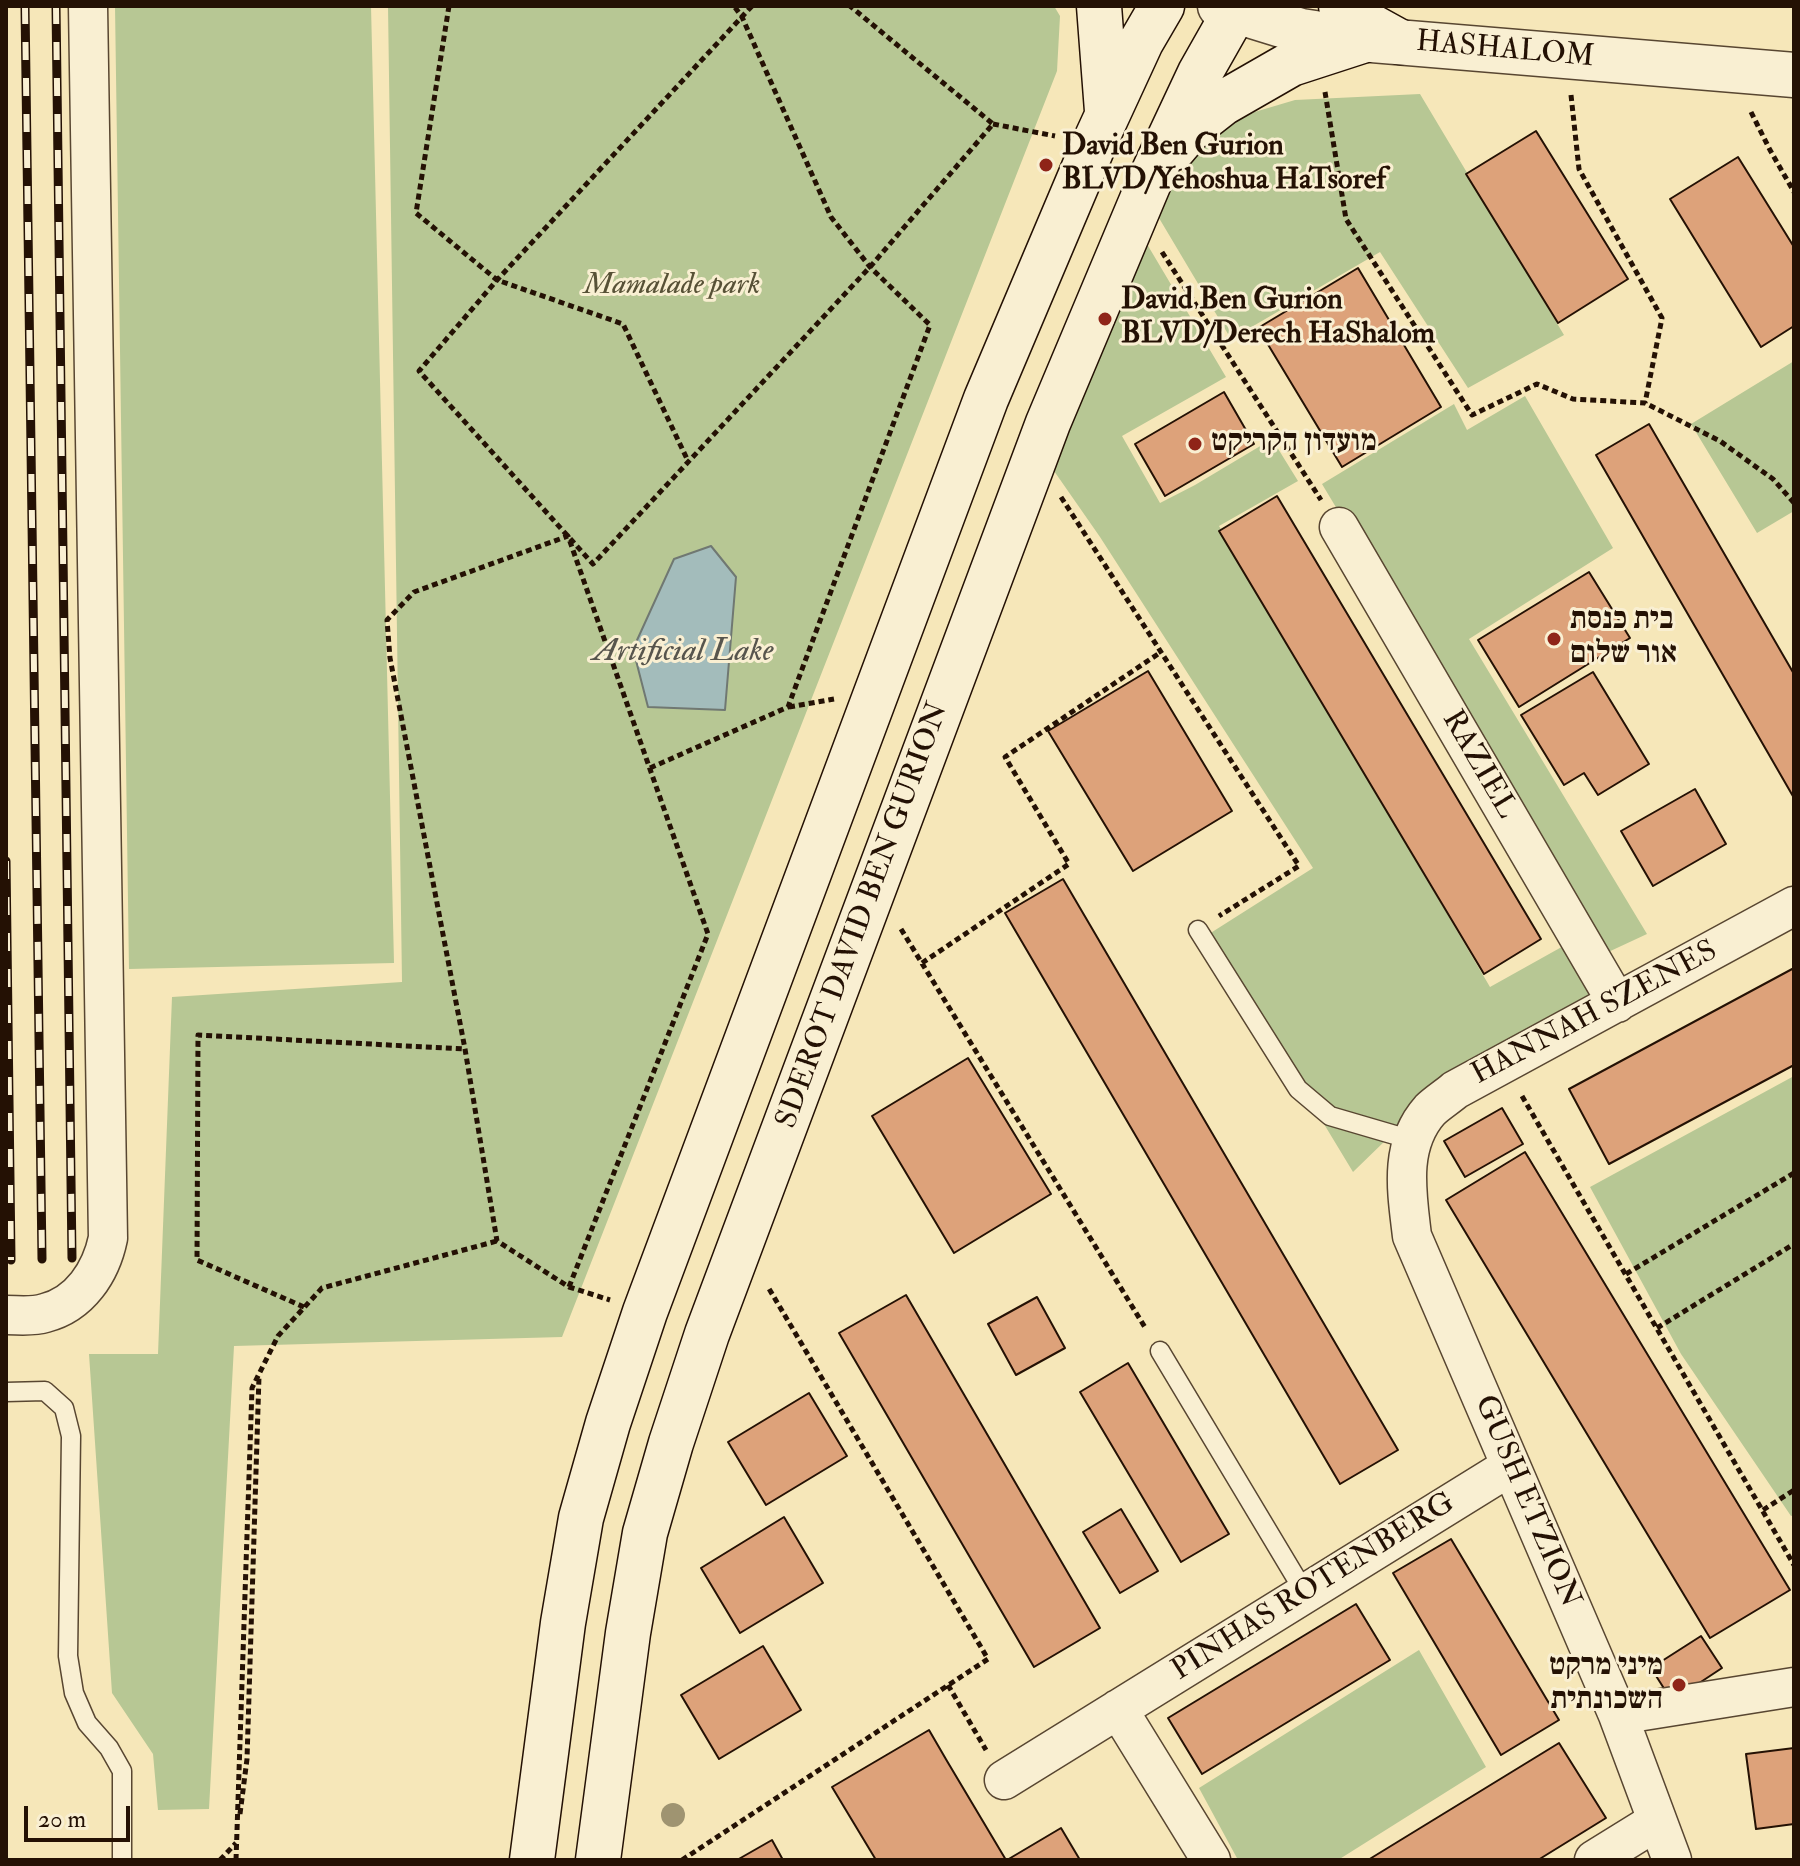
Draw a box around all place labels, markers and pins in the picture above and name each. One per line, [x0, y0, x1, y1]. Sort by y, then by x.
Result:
place label: David Ben Gurion BLVD/Yehoshua HaTsoref [1062, 130, 1386, 200]
marker: David Ben Gurion BLVD/Yehoshua HaTsoref [1037, 156, 1055, 174]
place label: David Ben Gurion BLVD/Derech HaShalom [1121, 284, 1435, 354]
marker: David Ben Gurion BLVD/Derech HaShalom [1096, 310, 1114, 328]
place label: מועדון הקריקט [1211, 426, 1377, 462]
marker: מועדון הקריקט [1186, 435, 1204, 453]
place label: בית כנסת אור שלום [1570, 604, 1677, 674]
marker: בית כנסת אור שלום [1545, 630, 1563, 648]
place label: מיני מרקט השכונתית [1549, 1650, 1663, 1720]
marker: מיני מרקט השכונתית [1670, 1676, 1688, 1694]

